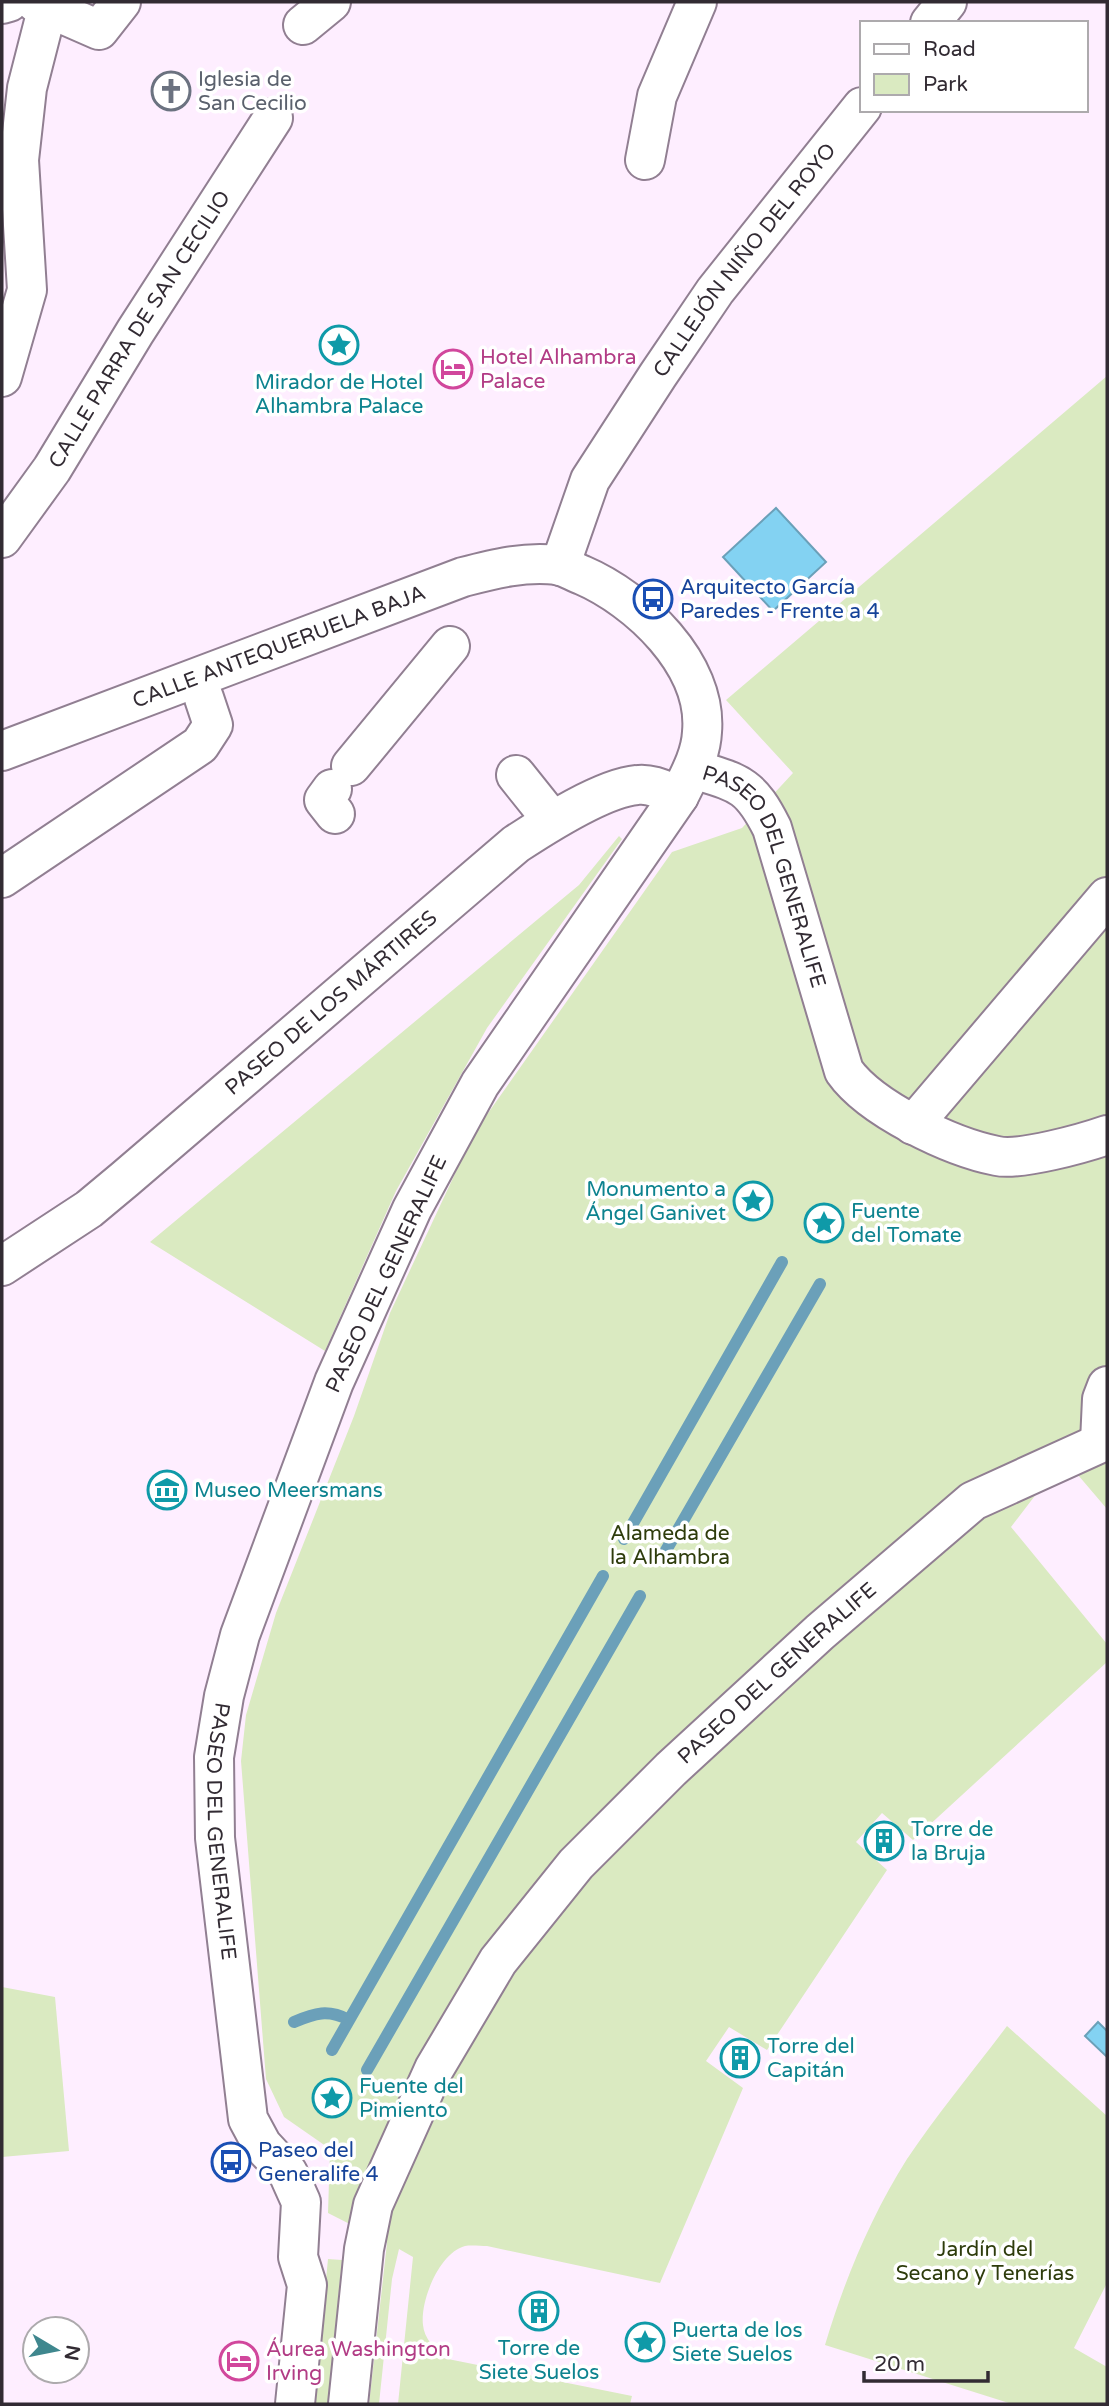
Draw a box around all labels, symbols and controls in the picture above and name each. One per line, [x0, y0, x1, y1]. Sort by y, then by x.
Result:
legend [860, 21, 1088, 112]
text: Road [923, 37, 976, 62]
place label: Iglesia de San Cecilio [198, 67, 307, 116]
church icon: Iglesia de San Cecilio [150, 70, 192, 112]
text: Park [923, 72, 968, 97]
street label: CALLEJÓN NIÑO DEL ROYO [648, 138, 841, 382]
street label: CALLE PARRA DE SAN CECILIO [44, 186, 236, 473]
place icon: Mirador de Hotel Alhambra Palace [318, 324, 360, 366]
place label: Hotel Alhambra Palace [480, 345, 636, 394]
hotel icon: Hotel Alhambra Palace [432, 348, 474, 390]
place label: Mirador de Hotel Alhambra Palace [255, 370, 423, 419]
place label: Arquitecto García Paredes - Frente a 4 [680, 575, 880, 624]
bus stop icon: Arquitecto García Paredes - Frente a 4 [632, 578, 674, 620]
street label: CALLE ANTEQUERUELA BAJA [129, 580, 429, 714]
street label: PASEO DEL GENERALIFE [699, 761, 831, 991]
street label: PASEO DE LOS MÁRTIRES [220, 905, 442, 1101]
street label: PASEO DEL GENERALIFE [320, 1152, 452, 1397]
place label: Monumento a Ángel Ganivet [585, 1177, 726, 1226]
place icon: Monumento a Ángel Ganivet [732, 1180, 774, 1222]
place label: Fuente del Tomate [851, 1199, 962, 1248]
place icon: Fuente del Tomate [803, 1202, 845, 1244]
museum icon: Museo Meersmans [146, 1469, 188, 1511]
place label: Museo Meersmans [194, 1478, 383, 1503]
park label: Alameda de la Alhambra [610, 1521, 730, 1570]
street label: PASEO DEL GENERALIFE [673, 1577, 882, 1769]
street label: PASEO DEL GENERALIFE [201, 1701, 241, 1961]
place label: Torre de la Bruja [911, 1817, 994, 1866]
building icon: Torre de la Bruja [863, 1820, 905, 1862]
place label: Torre del Capitán [767, 2034, 855, 2083]
building icon: Torre del Capitán [719, 2037, 761, 2079]
place label: Fuente del Pimiento [359, 2074, 464, 2123]
place icon: Fuente del Pimiento [311, 2077, 353, 2119]
place label: Paseo del Generalife 4 [258, 2138, 379, 2187]
bus stop icon: Paseo del Generalife 4 [210, 2141, 252, 2183]
park label: Jardín del Secano y Tenerías [896, 2237, 1074, 2286]
building icon: Torre de Siete Suelos [518, 2290, 560, 2332]
north arrow [21, 2315, 91, 2385]
place label: Puerta de los Siete Suelos [672, 2318, 803, 2367]
place icon: Puerta de los Siete Suelos [624, 2321, 666, 2363]
place label: Torre de Siete Suelos [479, 2336, 599, 2385]
place label: Áurea Washington Irving [266, 2337, 451, 2386]
hotel icon: Áurea Washington Irving [218, 2340, 260, 2382]
scale bar [864, 2340, 988, 2384]
text: N [60, 2343, 84, 2362]
text: 20 m [874, 2352, 925, 2377]

